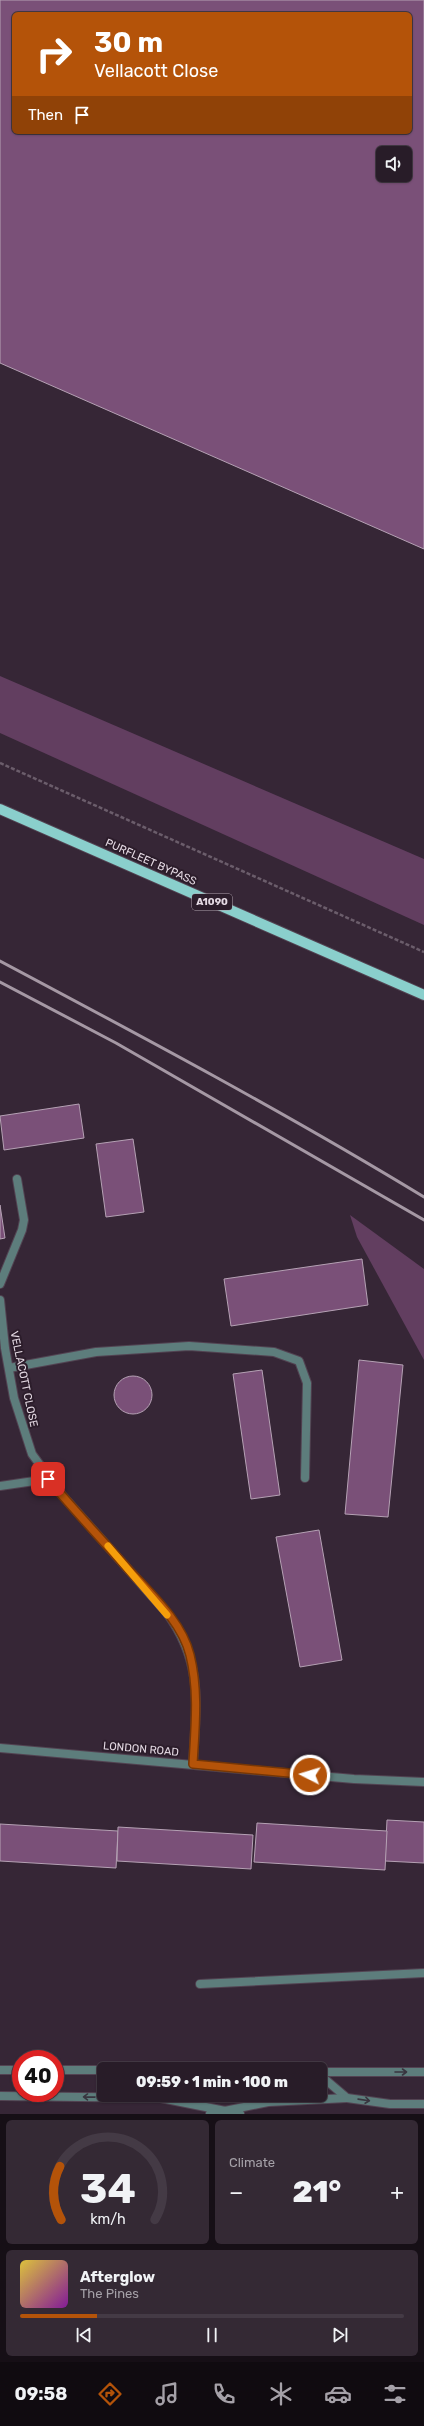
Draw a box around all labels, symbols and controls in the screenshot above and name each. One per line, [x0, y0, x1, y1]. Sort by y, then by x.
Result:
text: 30 m [94, 26, 163, 59]
icon: right [28, 28, 80, 80]
text: Vellacott Close [94, 60, 218, 82]
icon: arrive [71, 104, 93, 126]
text: Then [28, 106, 63, 124]
map controls [376, 146, 412, 182]
button: sound [376, 146, 412, 182]
street label: PURFLEET BYPASS [103, 836, 199, 888]
road number: A1090 [192, 894, 232, 910]
street label: VELLACOTT CLOSE [7, 1330, 41, 1428]
pin [31, 1462, 65, 1496]
icon: arrive [37, 1468, 59, 1490]
street label: LONDON ROAD [103, 1739, 179, 1759]
position arrow [289, 1754, 331, 1796]
speed limit sign: 40 [12, 2050, 64, 2102]
one-way arrow [394, 2068, 407, 2076]
text: 09:59 · 1 min · 100 m [136, 2073, 288, 2091]
one-way arrow [83, 2093, 96, 2101]
one-way arrow [357, 2096, 370, 2104]
text: Climate [229, 2155, 275, 2170]
text: 34 [80, 2164, 135, 2213]
text: 21° [292, 2174, 341, 2210]
text: − [229, 2179, 243, 2206]
text: + [390, 2179, 404, 2206]
text: km/h [90, 2211, 125, 2228]
text: Afterglow [80, 2268, 155, 2286]
text: The Pines [80, 2286, 139, 2301]
icon: previous [73, 2324, 95, 2346]
icon: pause [201, 2324, 223, 2346]
icon: next [329, 2324, 351, 2346]
icon: directions [96, 2380, 124, 2408]
icon: music [153, 2380, 181, 2408]
icon: phone [210, 2380, 238, 2408]
icon: climate [267, 2380, 295, 2408]
icon: car [324, 2380, 352, 2408]
icon: filters [381, 2380, 409, 2408]
text: 09:58 [15, 2383, 67, 2405]

